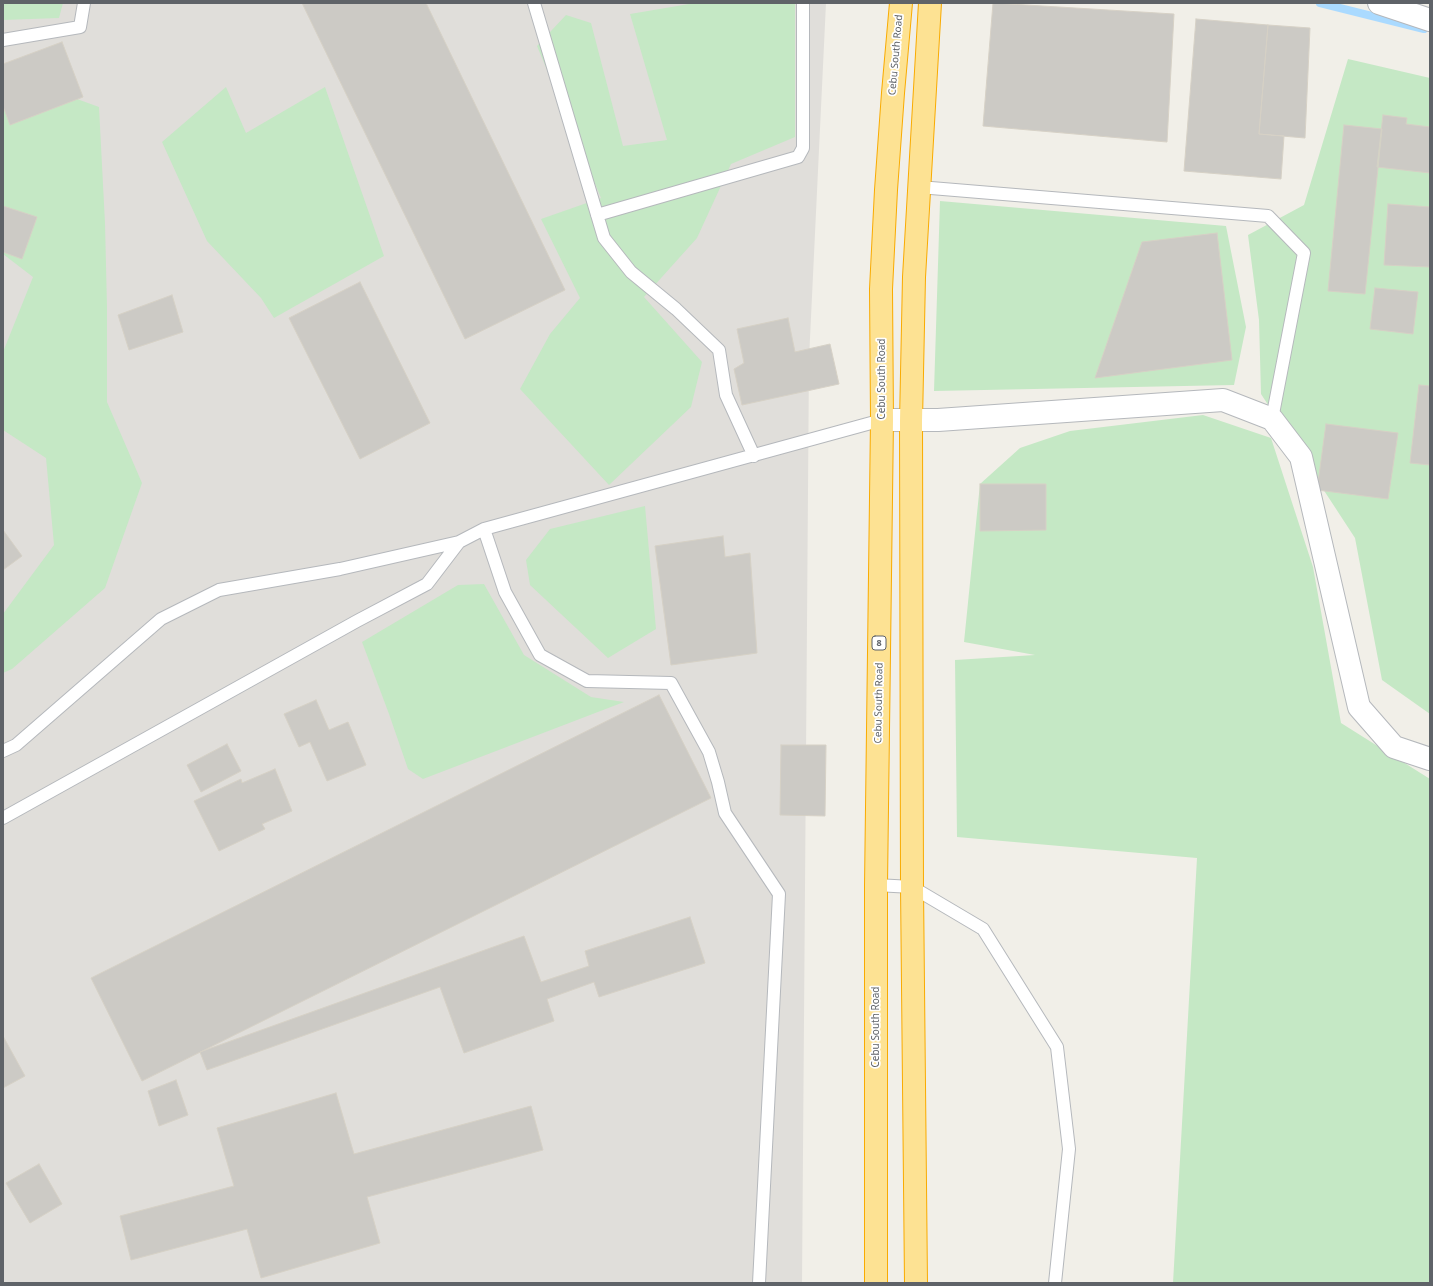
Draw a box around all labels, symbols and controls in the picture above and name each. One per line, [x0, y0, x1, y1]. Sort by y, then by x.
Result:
street label: Cebu South Road [886, 14, 906, 96]
street label: Cebu South Road [876, 338, 888, 420]
road number: 8 [872, 636, 886, 650]
street label: Cebu South Road [872, 662, 886, 744]
street label: Cebu South Road [870, 986, 882, 1068]

